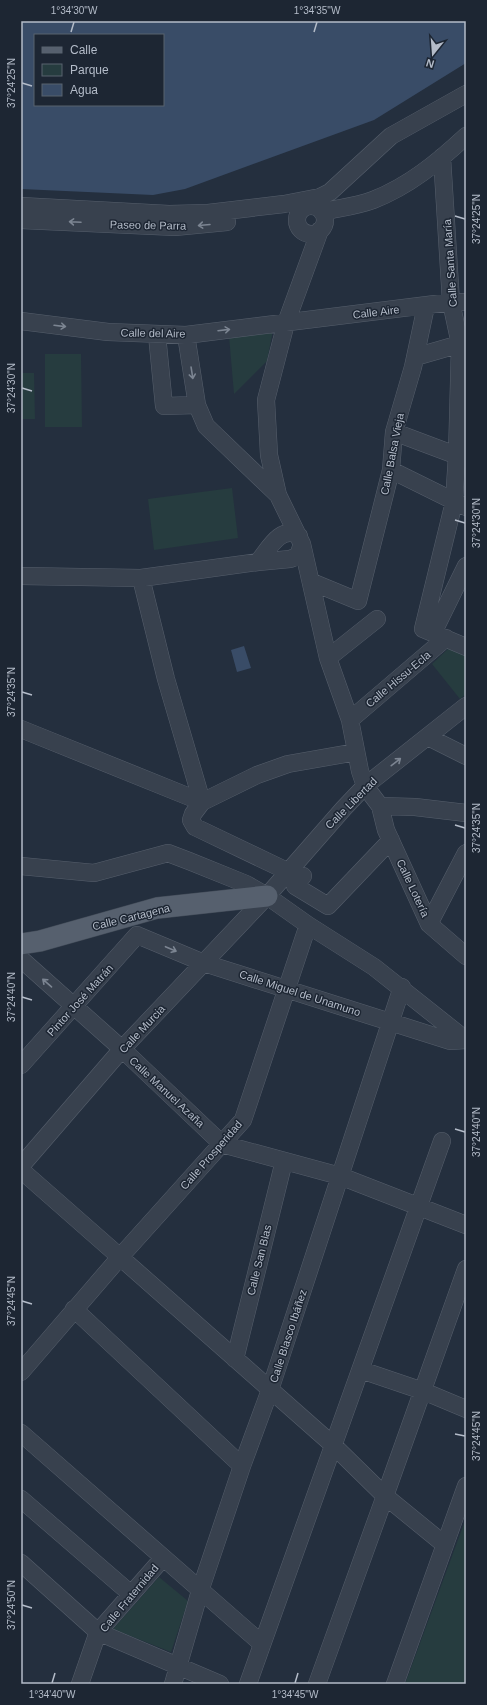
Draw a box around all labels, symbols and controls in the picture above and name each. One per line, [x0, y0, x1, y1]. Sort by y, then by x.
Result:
text: 1°34'30"W [51, 5, 98, 16]
text: 1°34'35"W [294, 5, 341, 16]
legend [34, 34, 164, 106]
north arrow [413, 34, 453, 74]
text: Calle [70, 43, 98, 57]
text: N [424, 57, 436, 70]
text: 37°24'25"N [6, 58, 17, 108]
text: Parque [70, 63, 109, 77]
text: Agua [70, 83, 98, 97]
text: 37°24'25"N [471, 194, 482, 244]
street label: Paseo de Parra [110, 218, 187, 232]
street label: Calle Santa María [441, 218, 459, 307]
one-way arrow [69, 219, 82, 226]
one-way arrow [198, 221, 211, 228]
street label: Calle Aire [352, 303, 400, 321]
one-way arrow [53, 322, 66, 330]
street label: Calle del Aire [120, 326, 186, 340]
one-way arrow [217, 326, 230, 334]
text: 37°24'30"N [6, 363, 17, 413]
one-way arrow [188, 366, 196, 379]
street label: Calle Balsa Vieja [378, 411, 406, 496]
text: 37°24'30"N [471, 498, 482, 548]
street label: Calle Hissu-Ecla [363, 648, 433, 710]
text: 37°24'35"N [6, 667, 17, 717]
one-way arrow [390, 758, 401, 767]
street label: Calle Libertad [323, 775, 379, 831]
text: 37°24'35"N [471, 803, 482, 853]
street label: Calle Lotería [394, 857, 432, 920]
street label: Calle Cartagena [91, 901, 172, 932]
one-way arrow [164, 945, 176, 953]
street label: Pintor José Matrán [45, 962, 115, 1038]
street label: Calle Miguel de Unamuno [238, 968, 362, 1018]
text: 37°24'40"N [6, 972, 17, 1022]
one-way arrow [43, 979, 53, 988]
street label: Calle Murcia [117, 1002, 168, 1055]
street label: Calle Manuel Azaña [127, 1054, 208, 1130]
text: 37°24'40"N [471, 1107, 482, 1157]
street label: Calle Prosperidad [178, 1118, 244, 1192]
street label: Calle San Blas [244, 1223, 274, 1296]
text: 37°24'45"N [6, 1276, 17, 1326]
street label: Calle Blasco Ibáñez [267, 1288, 309, 1384]
text: 37°24'45"N [471, 1411, 482, 1461]
street label: Calle Fraternidad [97, 1562, 161, 1634]
text: 37°24'50"N [6, 1580, 17, 1630]
text: 1°34'40"W [29, 1689, 76, 1700]
text: 1°34'45"W [272, 1689, 319, 1700]

